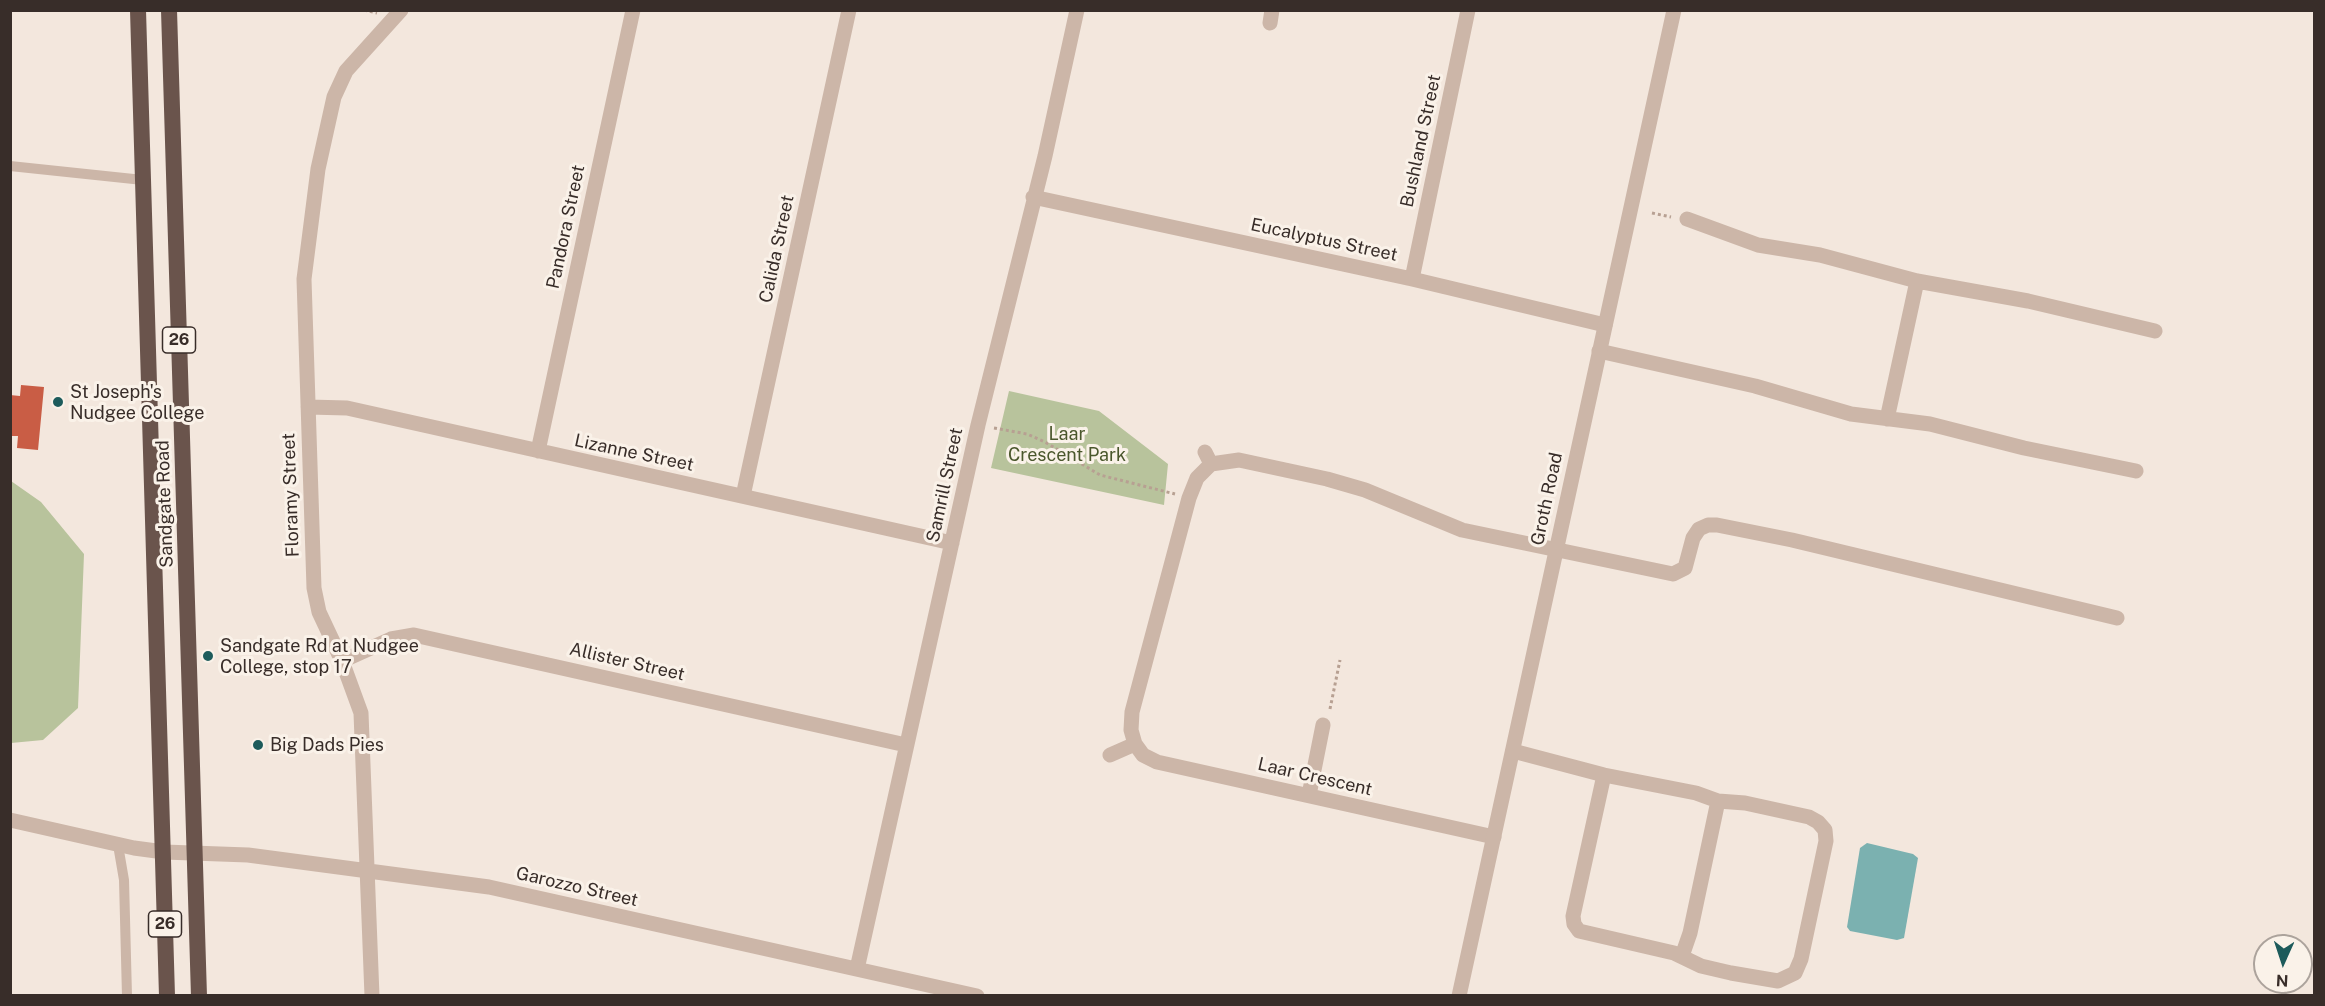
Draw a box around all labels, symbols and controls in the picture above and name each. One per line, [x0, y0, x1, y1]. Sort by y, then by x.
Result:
street label: Bushland Street [1396, 73, 1446, 209]
street label: Pandora Street [542, 163, 590, 291]
street label: Calida Street [755, 193, 799, 305]
street label: Eucalyptus Street [1249, 214, 1399, 266]
road number: 26 [162, 327, 195, 353]
place label: St Joseph's Nudgee College [70, 381, 204, 424]
marker: St Joseph's Nudgee College [51, 395, 65, 409]
park label: Laar Crescent Park [1008, 423, 1126, 466]
street label: Samrill Street [922, 426, 968, 544]
street label: Lizanne Street [572, 430, 696, 476]
street label: Floramy Street [278, 432, 304, 558]
street label: Sandgate Road [152, 440, 178, 568]
street label: Groth Road [1527, 451, 1567, 547]
place label: Sandgate Rd at Nudgee College, stop 17 [220, 635, 419, 678]
street label: Allister Street [567, 638, 687, 686]
marker: Sandgate Rd at Nudgee College, stop 17 [201, 649, 215, 663]
place label: Big Dads Pies [270, 734, 384, 756]
marker: Big Dads Pies [251, 738, 265, 752]
street label: Laar Crescent [1256, 753, 1374, 801]
street label: Garozzo Street [514, 862, 640, 912]
road number: 26 [148, 911, 182, 937]
north arrow [2253, 934, 2313, 994]
text: N [2275, 971, 2289, 990]

